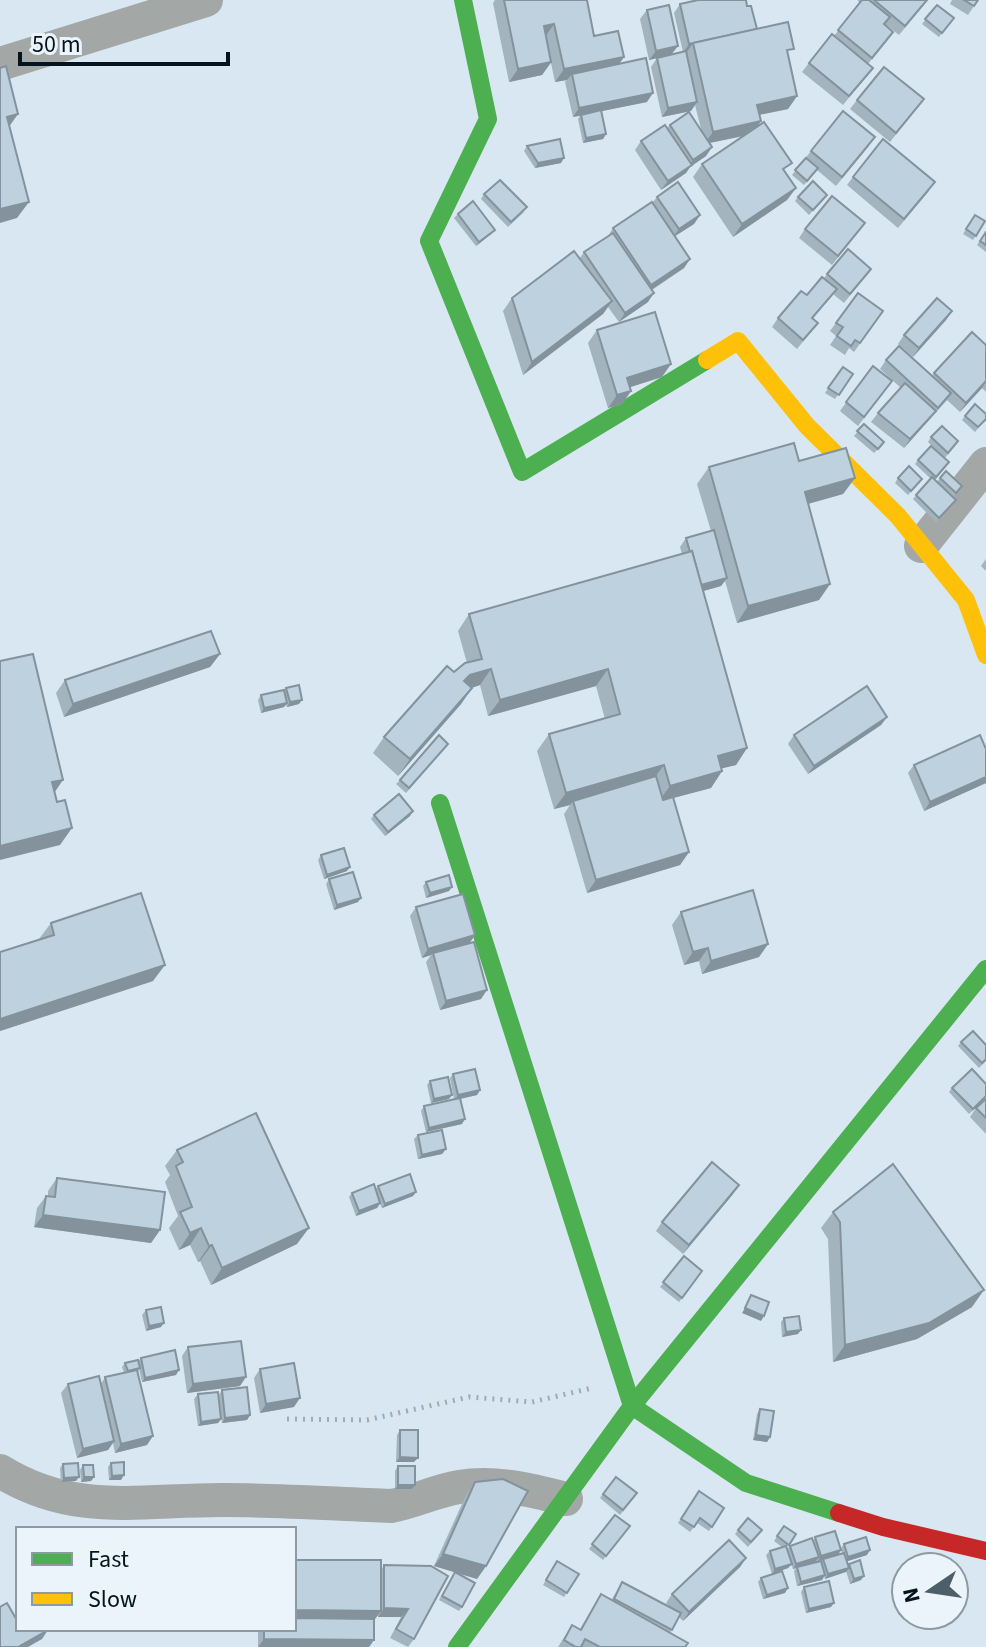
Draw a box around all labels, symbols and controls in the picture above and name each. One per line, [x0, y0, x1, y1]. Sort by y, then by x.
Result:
scale bar [20, 16, 228, 66]
text: 50 m [32, 27, 81, 62]
legend [16, 1527, 296, 1631]
text: Fast [88, 1542, 129, 1577]
north arrow [890, 1551, 970, 1631]
text: Slow [88, 1582, 137, 1617]
text: N [894, 1585, 929, 1606]

